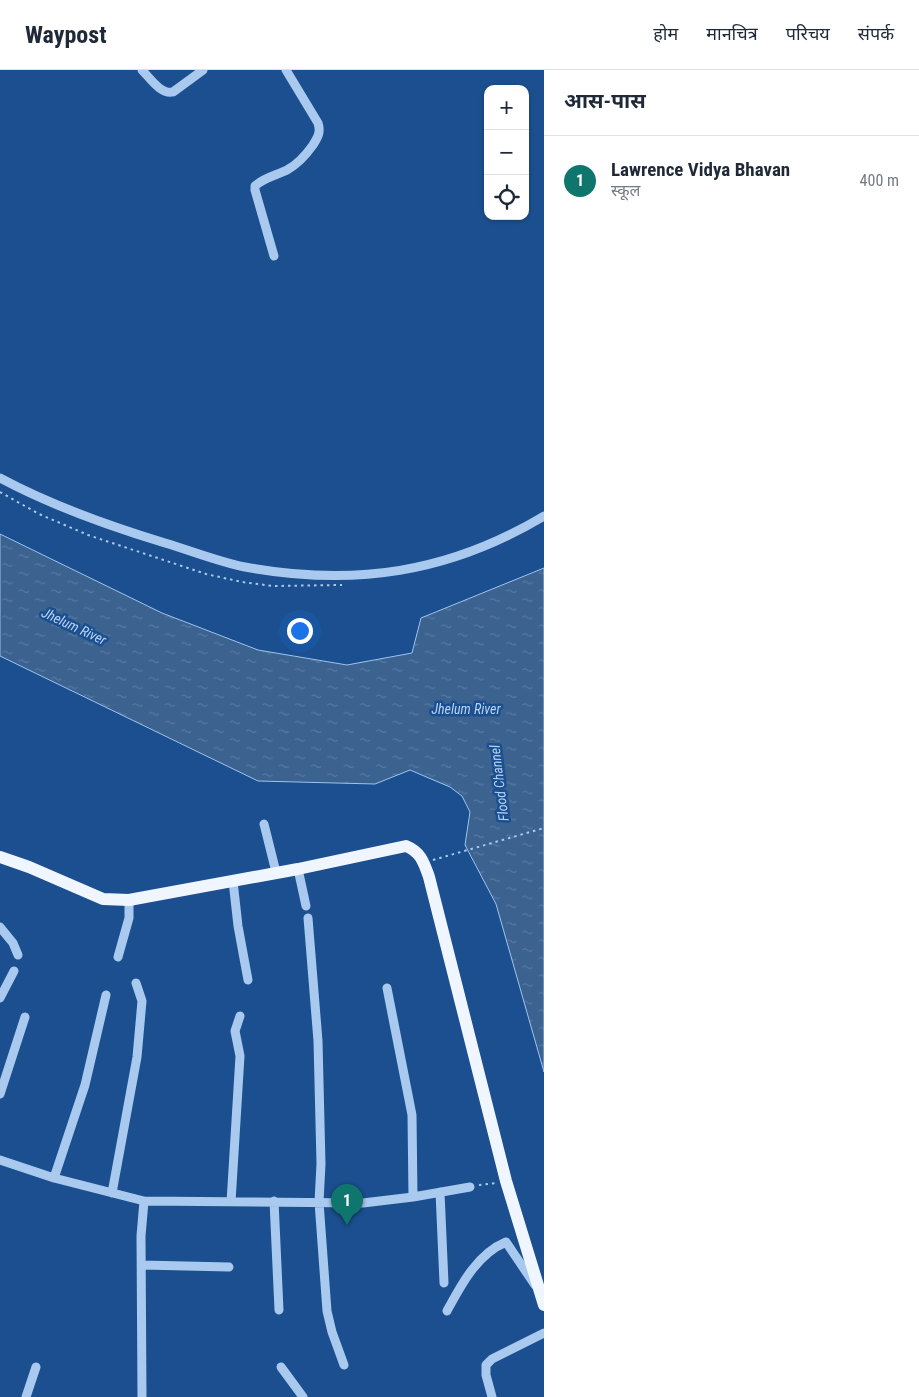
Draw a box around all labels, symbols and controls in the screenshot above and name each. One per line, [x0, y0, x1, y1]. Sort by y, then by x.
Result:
text: Waypost [25, 21, 107, 49]
text: होम [653, 23, 678, 44]
text: मानचित्र [706, 23, 758, 44]
text: परिचय [786, 23, 830, 44]
text: संपर्क [858, 23, 894, 44]
map controls [484, 85, 529, 220]
button: + [484, 85, 529, 130]
text: आस-पास [564, 89, 646, 113]
button: − [484, 130, 529, 175]
text: Lawrence Vidya Bhavan [611, 158, 790, 181]
text: 1 [576, 171, 584, 190]
text: 400 m [860, 171, 899, 190]
button: locate [484, 175, 529, 220]
text: स्कूल [611, 181, 640, 200]
water label: Jhelum River [39, 604, 109, 648]
your location [287, 618, 313, 644]
water label: Jhelum River [431, 701, 501, 717]
water label: Flood Channel [486, 743, 512, 822]
pin: 1 [331, 1184, 363, 1225]

